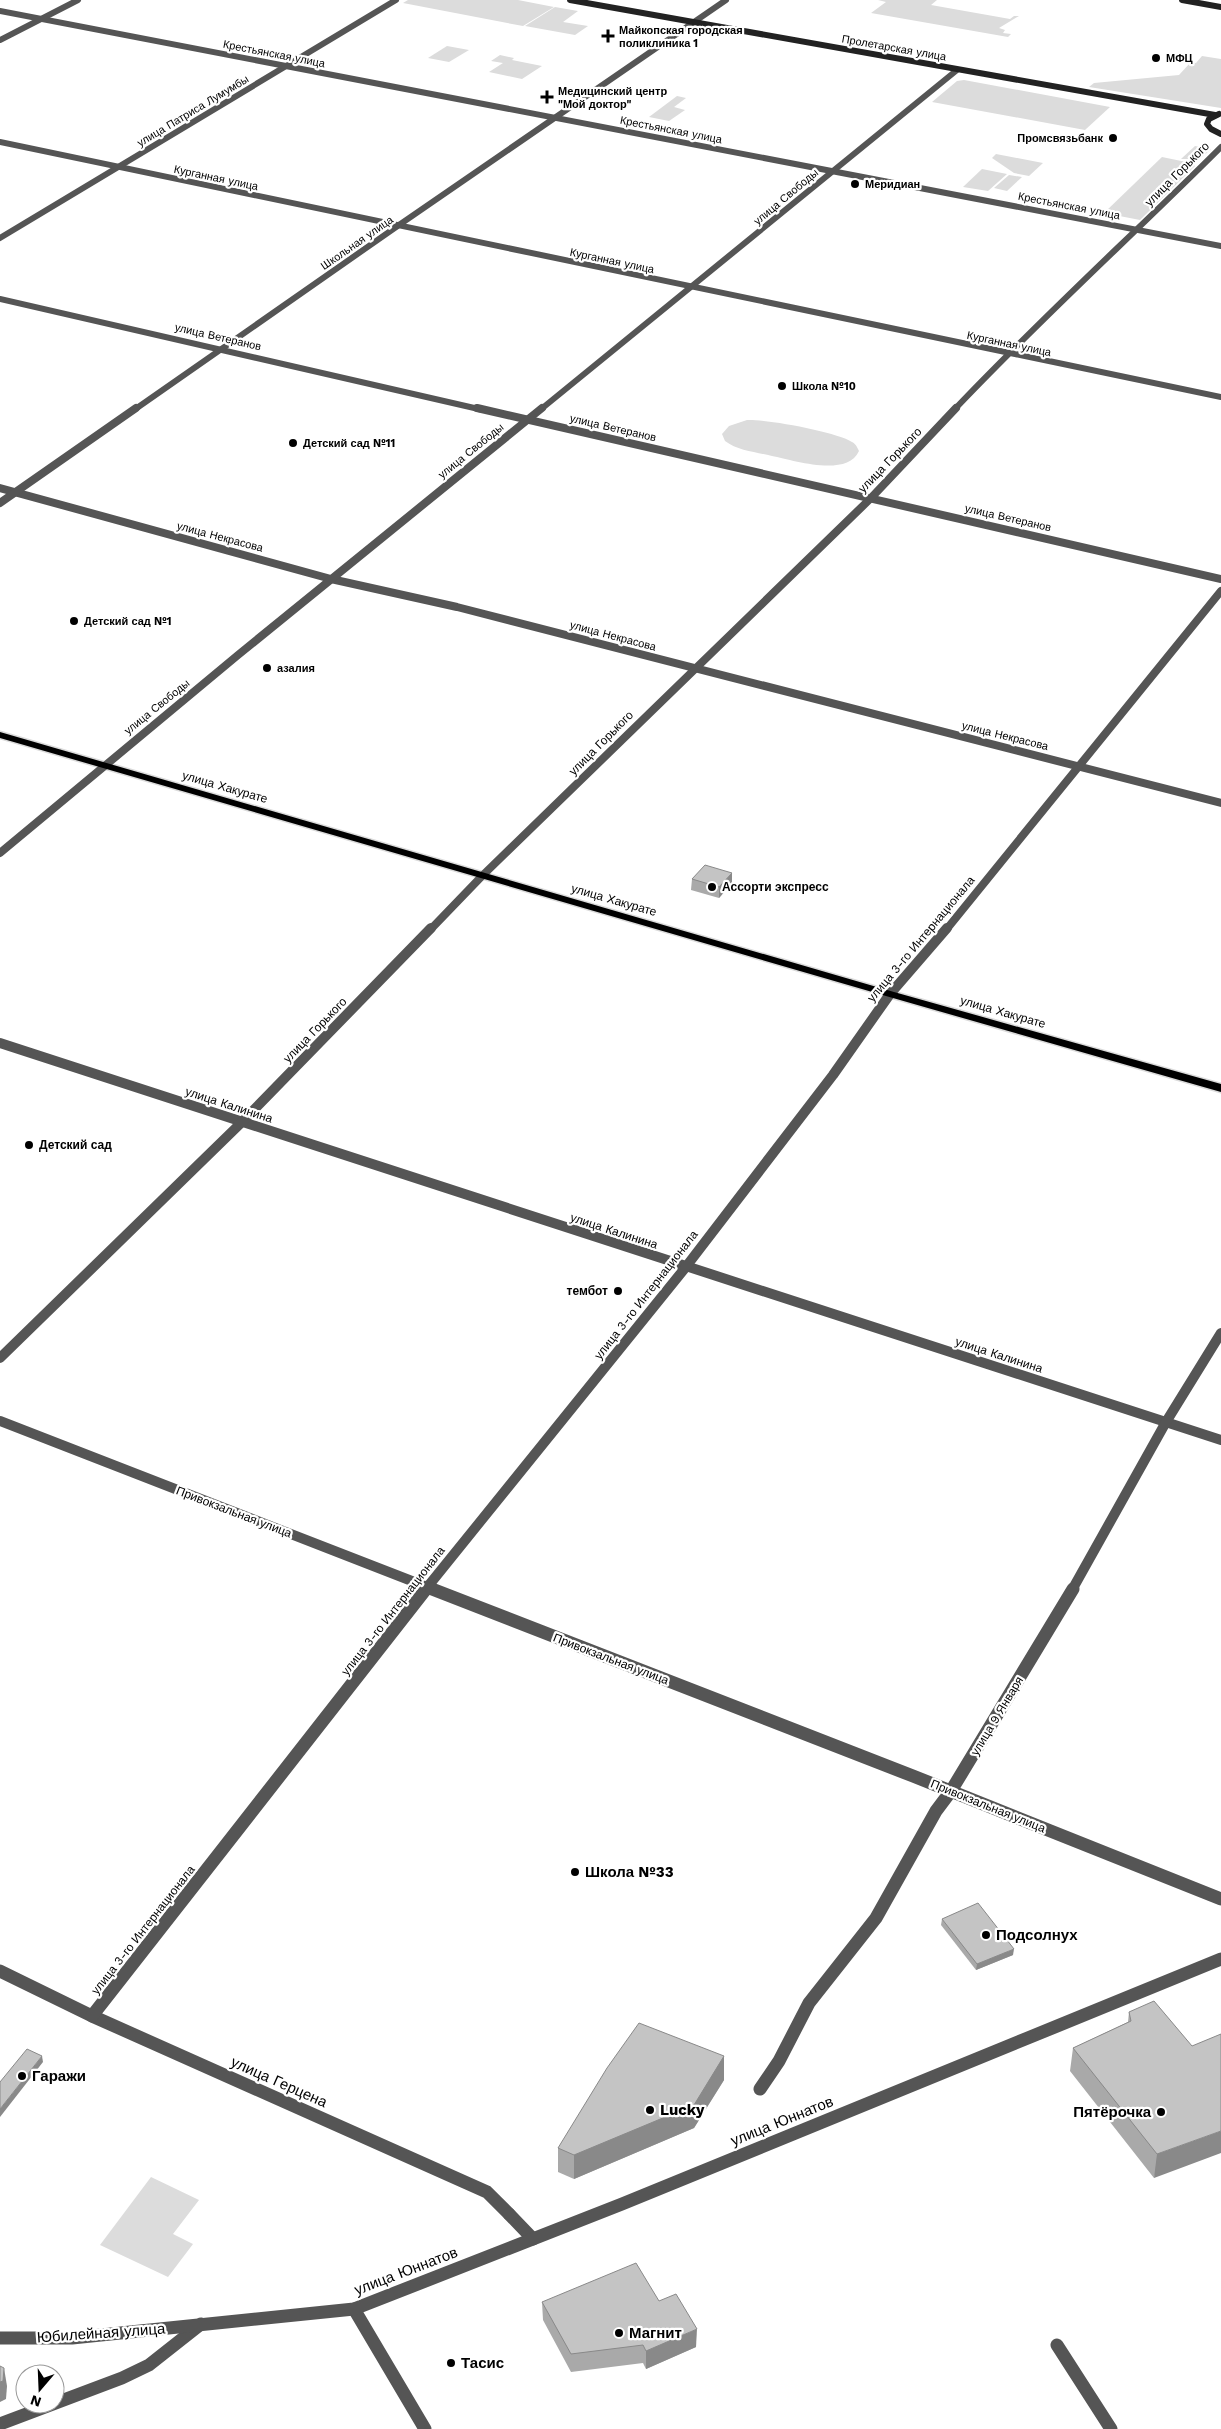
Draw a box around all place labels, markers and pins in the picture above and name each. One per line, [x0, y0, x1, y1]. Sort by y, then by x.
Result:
place label: Майкопская городская поликлиника 1 [619, 24, 743, 50]
marker: Майкопская городская поликлиника 1 [601, 29, 615, 43]
marker: МФЦ [1150, 52, 1162, 64]
place label: МФЦ [1166, 52, 1193, 65]
place label: Медицинский центр "Мой доктор" [558, 85, 667, 111]
marker: Медицинский центр "Мой доктор" [540, 90, 554, 104]
place label: Промсвязьбанк [1017, 132, 1103, 145]
marker: Промсвязьбанк [1107, 132, 1119, 144]
marker: Меридиан [849, 178, 861, 190]
place label: Меридиан [865, 178, 920, 191]
marker: Школа №10 [776, 380, 788, 392]
place label: Школа №10 [792, 380, 856, 393]
marker: Детский сад №11 [287, 437, 299, 449]
place label: Детский сад №11 [303, 437, 395, 450]
marker: Детский сад №1 [68, 615, 80, 627]
place label: Детский сад №1 [84, 615, 172, 628]
marker: азалия [261, 662, 273, 674]
place label: азалия [277, 662, 315, 675]
place label: Ассорти экспресс [722, 880, 829, 894]
marker: Ассорти экспресс [706, 881, 718, 893]
place label: Детский сад [39, 1138, 112, 1152]
marker: Детский сад [23, 1139, 35, 1151]
place label: тембот [567, 1284, 608, 1298]
marker: тембот [612, 1285, 624, 1297]
place label: Школа №33 [585, 1863, 674, 1881]
marker: Школа №33 [569, 1866, 581, 1878]
place label: Подсолнух [996, 1926, 1078, 1944]
marker: Подсолнух [980, 1929, 992, 1941]
place label: Гаражи [32, 2067, 86, 2085]
marker: Гаражи [16, 2070, 28, 2082]
place label: Lucky [660, 2101, 705, 2119]
place label: Пятёрочка [1073, 2103, 1152, 2121]
marker: Lucky [644, 2104, 656, 2116]
marker: Пятёрочка [1155, 2106, 1167, 2118]
place label: Магнит [629, 2324, 682, 2342]
marker: Магнит [613, 2327, 625, 2339]
place label: Тасис [461, 2354, 504, 2372]
marker: Тасис [445, 2357, 457, 2369]

